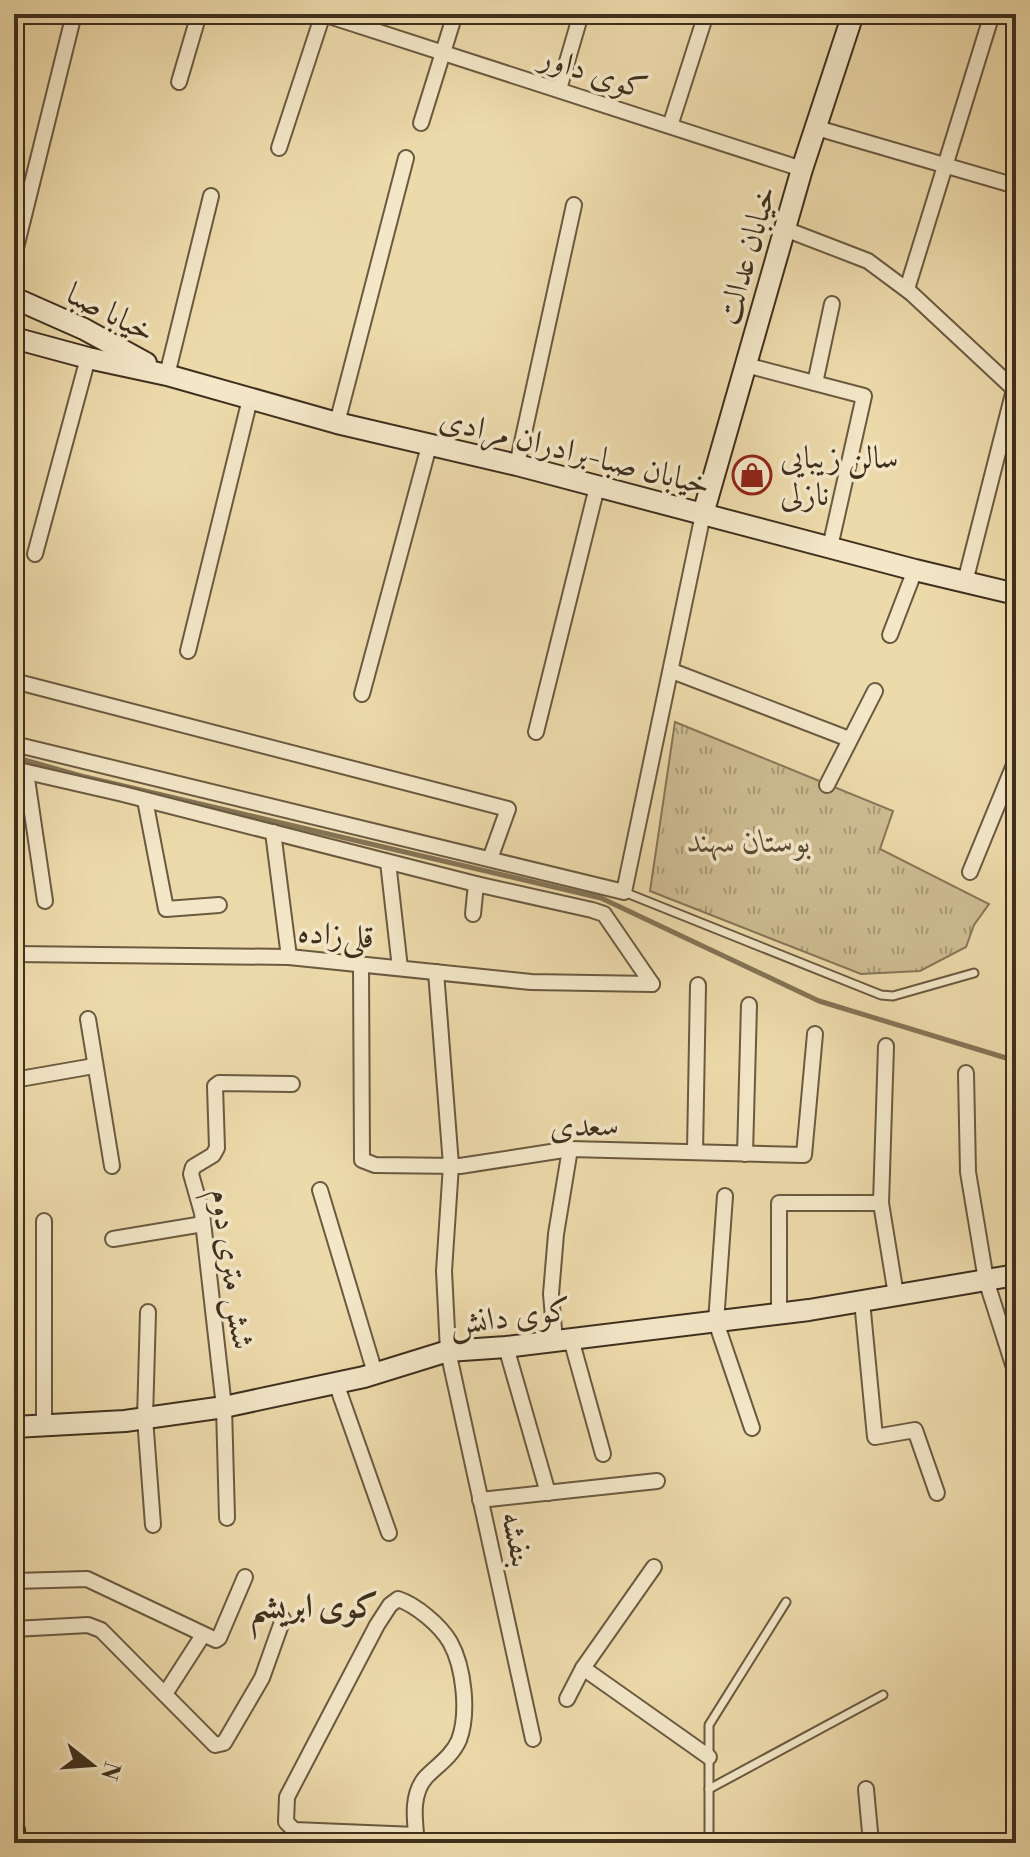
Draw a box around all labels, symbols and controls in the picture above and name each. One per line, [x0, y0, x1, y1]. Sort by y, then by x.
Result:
street label: کوی داور [532, 36, 652, 109]
street label: خیابان عدالت [708, 181, 786, 329]
street label: خیابا صبا [60, 274, 161, 352]
street label: خیابان صبا-برادران مرادی [435, 399, 714, 506]
place label: سالن زیبایی نازلی [780, 438, 898, 515]
shop icon: سالن زیبایی نازلی [731, 454, 773, 496]
park label: بوستان سهند [687, 822, 811, 862]
street label: قلی‌زاده [296, 912, 376, 961]
street label: سعدی [549, 1105, 619, 1147]
street label: شش متری دوم [194, 1186, 263, 1353]
street label: کوی دانش [447, 1290, 573, 1345]
street label: بنفشه [492, 1508, 542, 1571]
district label: کوی ابریشم [250, 1586, 378, 1640]
north arrow [52, 1725, 132, 1805]
text: N [94, 1758, 125, 1783]

